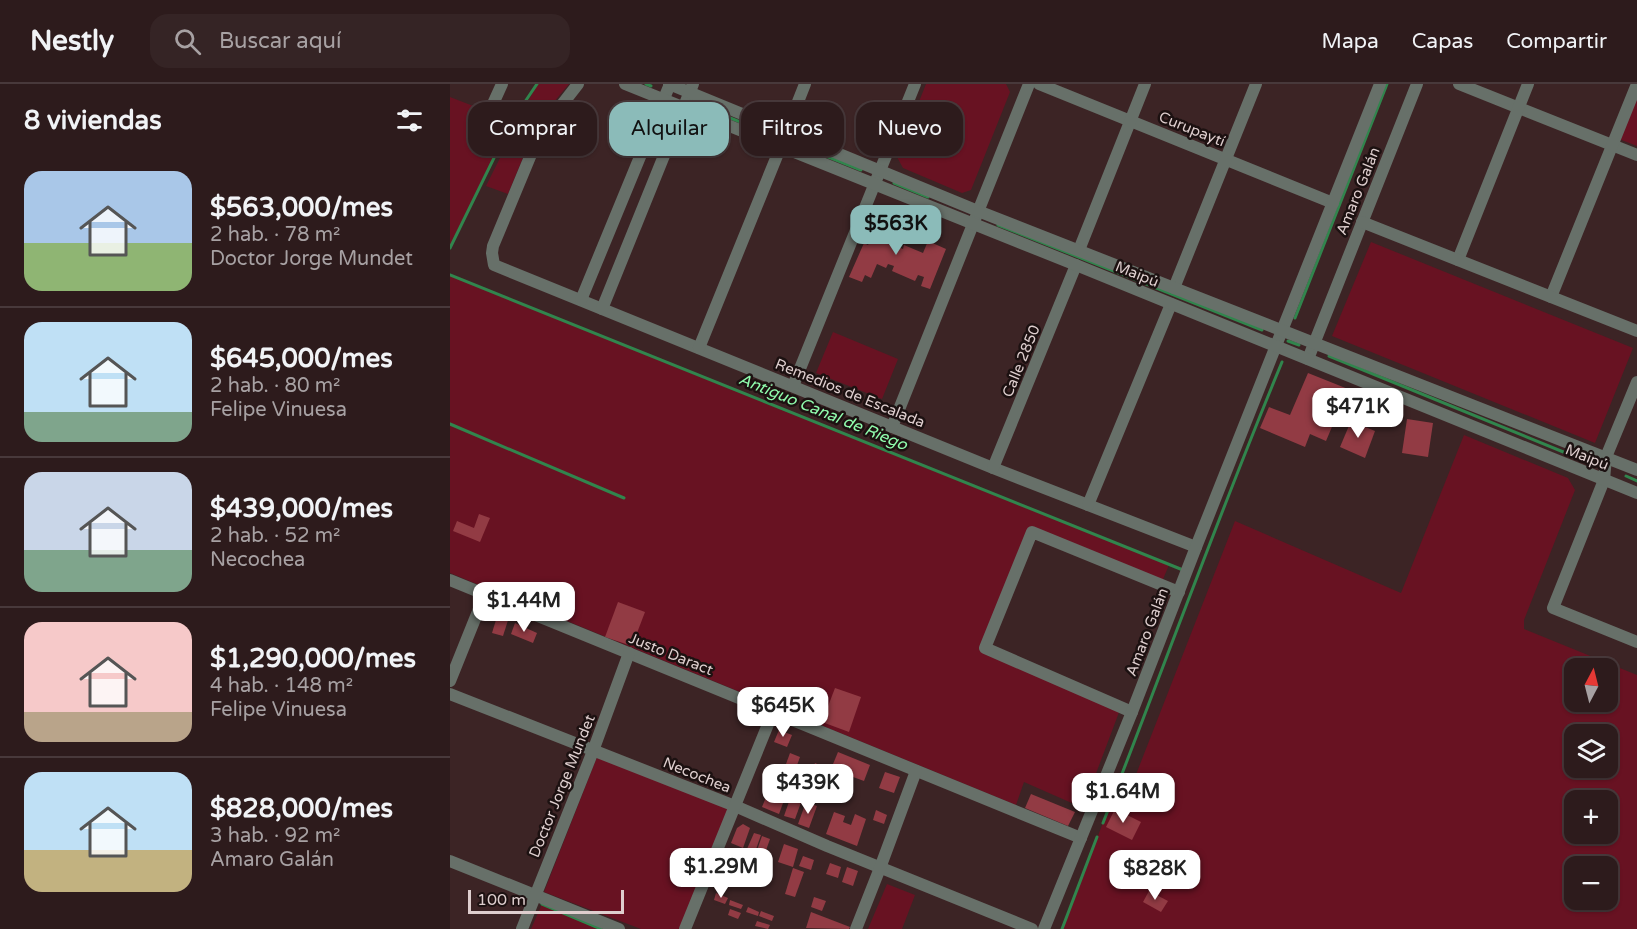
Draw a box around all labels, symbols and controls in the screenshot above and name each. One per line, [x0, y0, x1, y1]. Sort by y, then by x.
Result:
search box [150, 14, 570, 68]
text: Nestly [30, 24, 114, 58]
icon: search [171, 25, 204, 58]
text: Buscar aquí [219, 28, 341, 54]
text: Mapa [1322, 29, 1379, 54]
text: Capas [1412, 29, 1473, 54]
text: Compartir [1506, 29, 1607, 54]
chip: Comprar [468, 102, 597, 156]
chip: Alquilar [609, 102, 729, 156]
chip: Filtros [741, 102, 844, 156]
chip: Nuevo [856, 102, 963, 156]
icon: filters [393, 104, 426, 137]
text: 8 viviendas [24, 105, 162, 136]
street label: Curupaytí [1156, 108, 1228, 151]
street label: Amaro Galán [1332, 145, 1384, 237]
text: $563,000/mes [210, 192, 393, 223]
icon: home [72, 195, 144, 267]
pin: $563K [854, 205, 938, 256]
text: $563K [864, 212, 928, 236]
text: 2 hab. · 78 m² [210, 223, 340, 247]
text: Doctor Jorge Mundet [210, 247, 413, 271]
street label: Maipú [1113, 257, 1161, 291]
street label: Calle 2850 [998, 322, 1044, 400]
text: $645,000/mes [210, 343, 393, 374]
icon: home [72, 346, 144, 418]
street label: Remedios de Escalada [773, 355, 927, 431]
water label: Antiguo Canal de Riego [736, 369, 911, 455]
text: 2 hab. · 80 m² [210, 374, 340, 398]
pin: $471K [1316, 388, 1400, 439]
text: $471K [1326, 395, 1390, 419]
text: Felipe Vinuesa [210, 398, 347, 422]
street label: Maipú [1563, 440, 1611, 474]
text: $439,000/mes [210, 493, 393, 524]
icon: home [72, 496, 144, 568]
text: 2 hab. · 52 m² [210, 524, 340, 548]
text: Necochea [210, 548, 305, 572]
pin: $1.44M [475, 582, 573, 633]
street label: Amaro Galán [1122, 585, 1172, 679]
text: $1.44M [487, 589, 561, 613]
street label: Justo Daract [626, 629, 716, 679]
text: $1,290,000/mes [210, 643, 416, 674]
icon: home [72, 646, 144, 718]
north arrow [1564, 658, 1618, 712]
map controls [1564, 658, 1618, 910]
text: 4 hab. · 148 m² [210, 674, 353, 698]
pin: $645K [741, 687, 825, 738]
text: $645K [751, 694, 815, 718]
text: Felipe Vinuesa [210, 698, 347, 722]
street label: Doctor Jorge Mundet [525, 712, 599, 860]
button: layers [1564, 724, 1618, 778]
street label: Necochea [661, 753, 733, 797]
pin: $439K [766, 764, 850, 815]
text: $439K [776, 771, 840, 795]
pin: $1.64M [1074, 773, 1172, 824]
text: $1.64M [1086, 780, 1160, 804]
button: + [1564, 790, 1618, 844]
text: $828,000/mes [210, 793, 393, 824]
icon: home [72, 796, 144, 868]
text: 3 hab. · 92 m² [210, 824, 340, 848]
text: Amaro Galán [210, 848, 334, 872]
pin: $1.29M [672, 848, 770, 899]
pin: $828K [1113, 850, 1197, 901]
text: $1.29M [684, 855, 758, 879]
button: − [1564, 856, 1618, 910]
text: $828K [1123, 857, 1187, 881]
scale bar [468, 887, 624, 914]
text: 100 m [477, 890, 526, 910]

